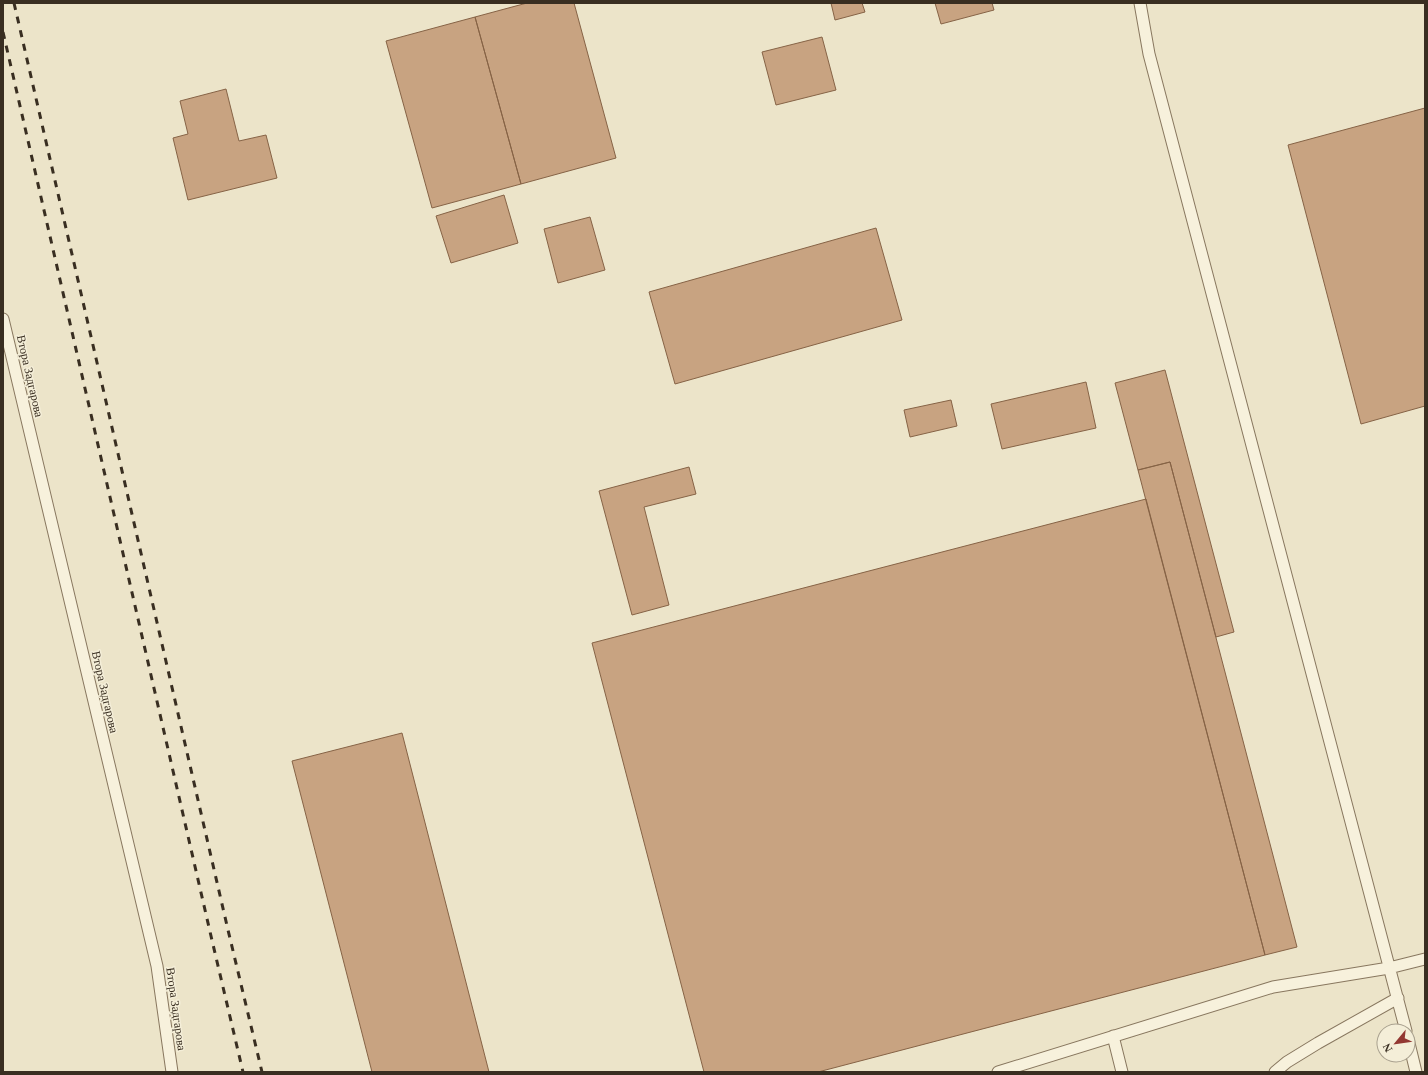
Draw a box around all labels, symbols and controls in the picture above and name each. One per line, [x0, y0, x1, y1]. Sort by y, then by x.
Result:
street label: Втора Задгарова [14, 334, 46, 419]
street label: Втора Задгарова [89, 650, 121, 735]
street label: Втора Задгарова [163, 966, 189, 1052]
north arrow [1376, 1023, 1416, 1063]
text: N [1380, 1041, 1394, 1054]

